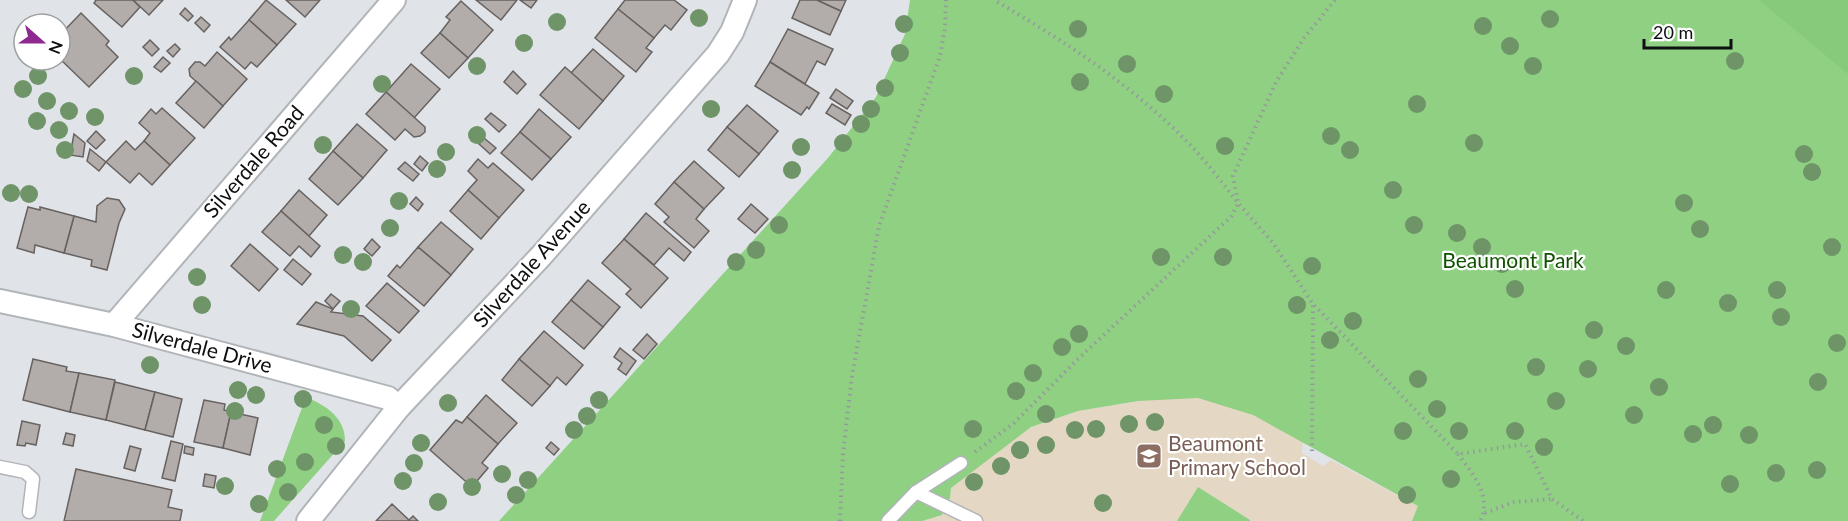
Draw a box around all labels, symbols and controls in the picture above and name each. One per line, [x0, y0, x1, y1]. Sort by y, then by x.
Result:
north arrow [12, 12, 72, 72]
scale bar [1644, 12, 1731, 50]
text: 20 m [1653, 21, 1693, 43]
text: N [45, 38, 68, 57]
street label: Silverdale Road [197, 100, 308, 222]
street label: Silverdale Avenue [467, 194, 595, 332]
park label: Beaumont Park [1442, 247, 1584, 272]
street label: Silverdale Drive [130, 316, 275, 377]
place label: Beaumont Primary School [1168, 430, 1306, 479]
school or university icon: Beaumont Primary School [1134, 441, 1164, 471]

